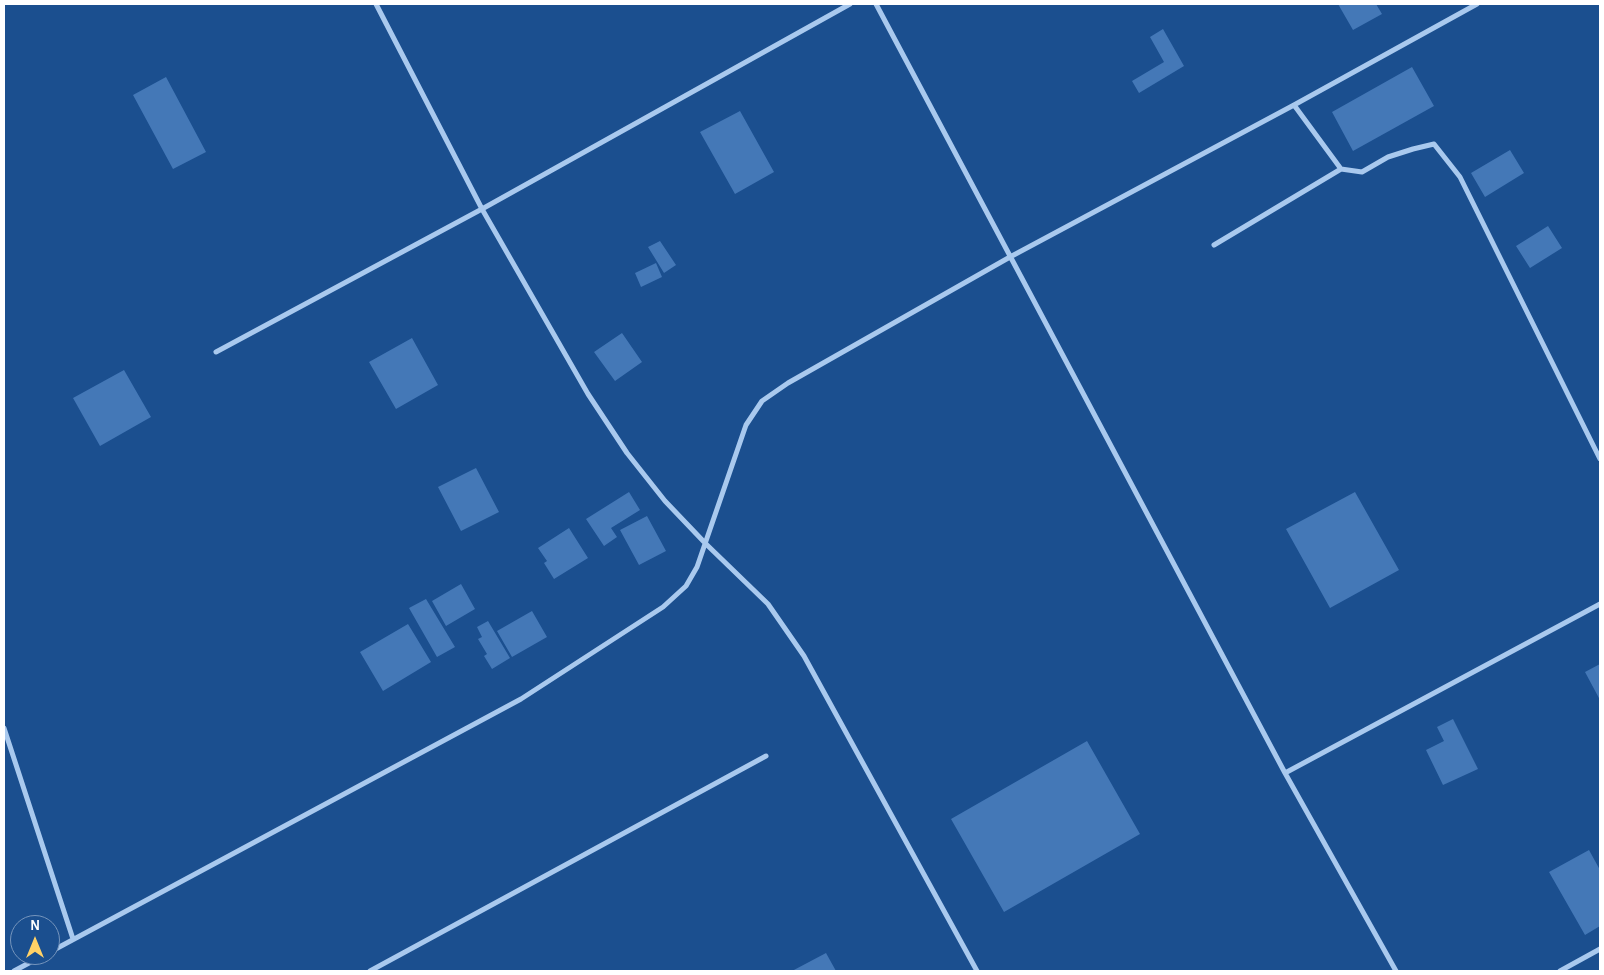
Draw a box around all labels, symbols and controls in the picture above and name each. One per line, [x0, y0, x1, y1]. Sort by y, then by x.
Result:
north arrow [10, 915, 60, 965]
text: N [30, 919, 40, 933]

